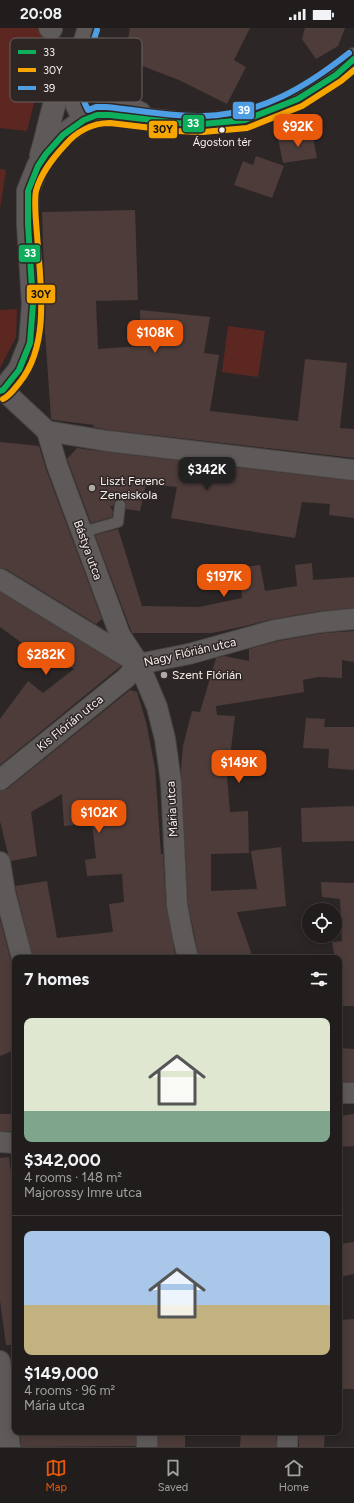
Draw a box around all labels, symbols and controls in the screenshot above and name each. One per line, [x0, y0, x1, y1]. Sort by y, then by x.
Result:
text: 20:08 [20, 5, 62, 23]
legend [10, 38, 142, 102]
text: 33 [43, 46, 55, 59]
text: 30Y [43, 64, 63, 77]
text: 39 [43, 82, 55, 95]
line badge: 39 [232, 101, 255, 120]
text: 39 [238, 104, 250, 117]
line badge: 33 [182, 114, 205, 133]
pin: $92K [274, 114, 322, 148]
text: 33 [187, 117, 199, 130]
text: $92K [283, 119, 313, 134]
line badge: 30Y [148, 120, 178, 139]
text: 30Y [153, 123, 174, 136]
marker: Ágoston tér [217, 125, 227, 135]
place label: Ágoston tér [193, 136, 252, 149]
line badge: 33 [18, 244, 41, 263]
text: 33 [24, 247, 36, 260]
line badge: 30Y [26, 284, 56, 304]
text: 30Y [31, 288, 52, 301]
pin: $108K [127, 320, 183, 354]
text: $108K [136, 325, 174, 340]
pin: $342K [179, 457, 235, 491]
text: $342K [188, 462, 226, 477]
place label: Liszt Ferenc Zeneiskola [100, 474, 165, 502]
marker: Liszt Ferenc Zeneiskola [87, 483, 97, 493]
street label: Bástya utca [71, 518, 105, 582]
pin: $197K [196, 564, 252, 598]
text: $197K [206, 569, 242, 584]
street label: Nagy Flórián utca [142, 635, 238, 669]
pin: $282K [18, 642, 74, 676]
text: $282K [27, 647, 65, 662]
place label: Szent Flórián [172, 668, 242, 682]
marker: Szent Flórián [159, 670, 169, 680]
street label: Kis Flórián utca [34, 692, 106, 754]
pin: $149K [211, 750, 267, 784]
text: $149K [220, 755, 258, 770]
street label: Mária utca [164, 781, 180, 837]
pin: $102K [71, 800, 127, 834]
text: $102K [80, 805, 118, 820]
map controls [302, 903, 342, 943]
button: locate [302, 903, 342, 943]
icon: filters [308, 968, 330, 990]
text: 7 homes [24, 969, 89, 989]
icon: home [141, 1044, 213, 1116]
text: $342,000 [24, 1150, 101, 1170]
text: 4 rooms · 148 m² [24, 1170, 122, 1185]
text: Majorossy Imre utca [24, 1185, 142, 1200]
icon: home [141, 1257, 213, 1329]
text: $149,000 [24, 1363, 99, 1383]
text: 4 rooms · 96 m² [24, 1383, 115, 1398]
text: Mária utca [24, 1398, 85, 1413]
tab: Map [45, 1457, 67, 1494]
tab: Saved [158, 1457, 188, 1494]
tab: Home [279, 1457, 309, 1494]

